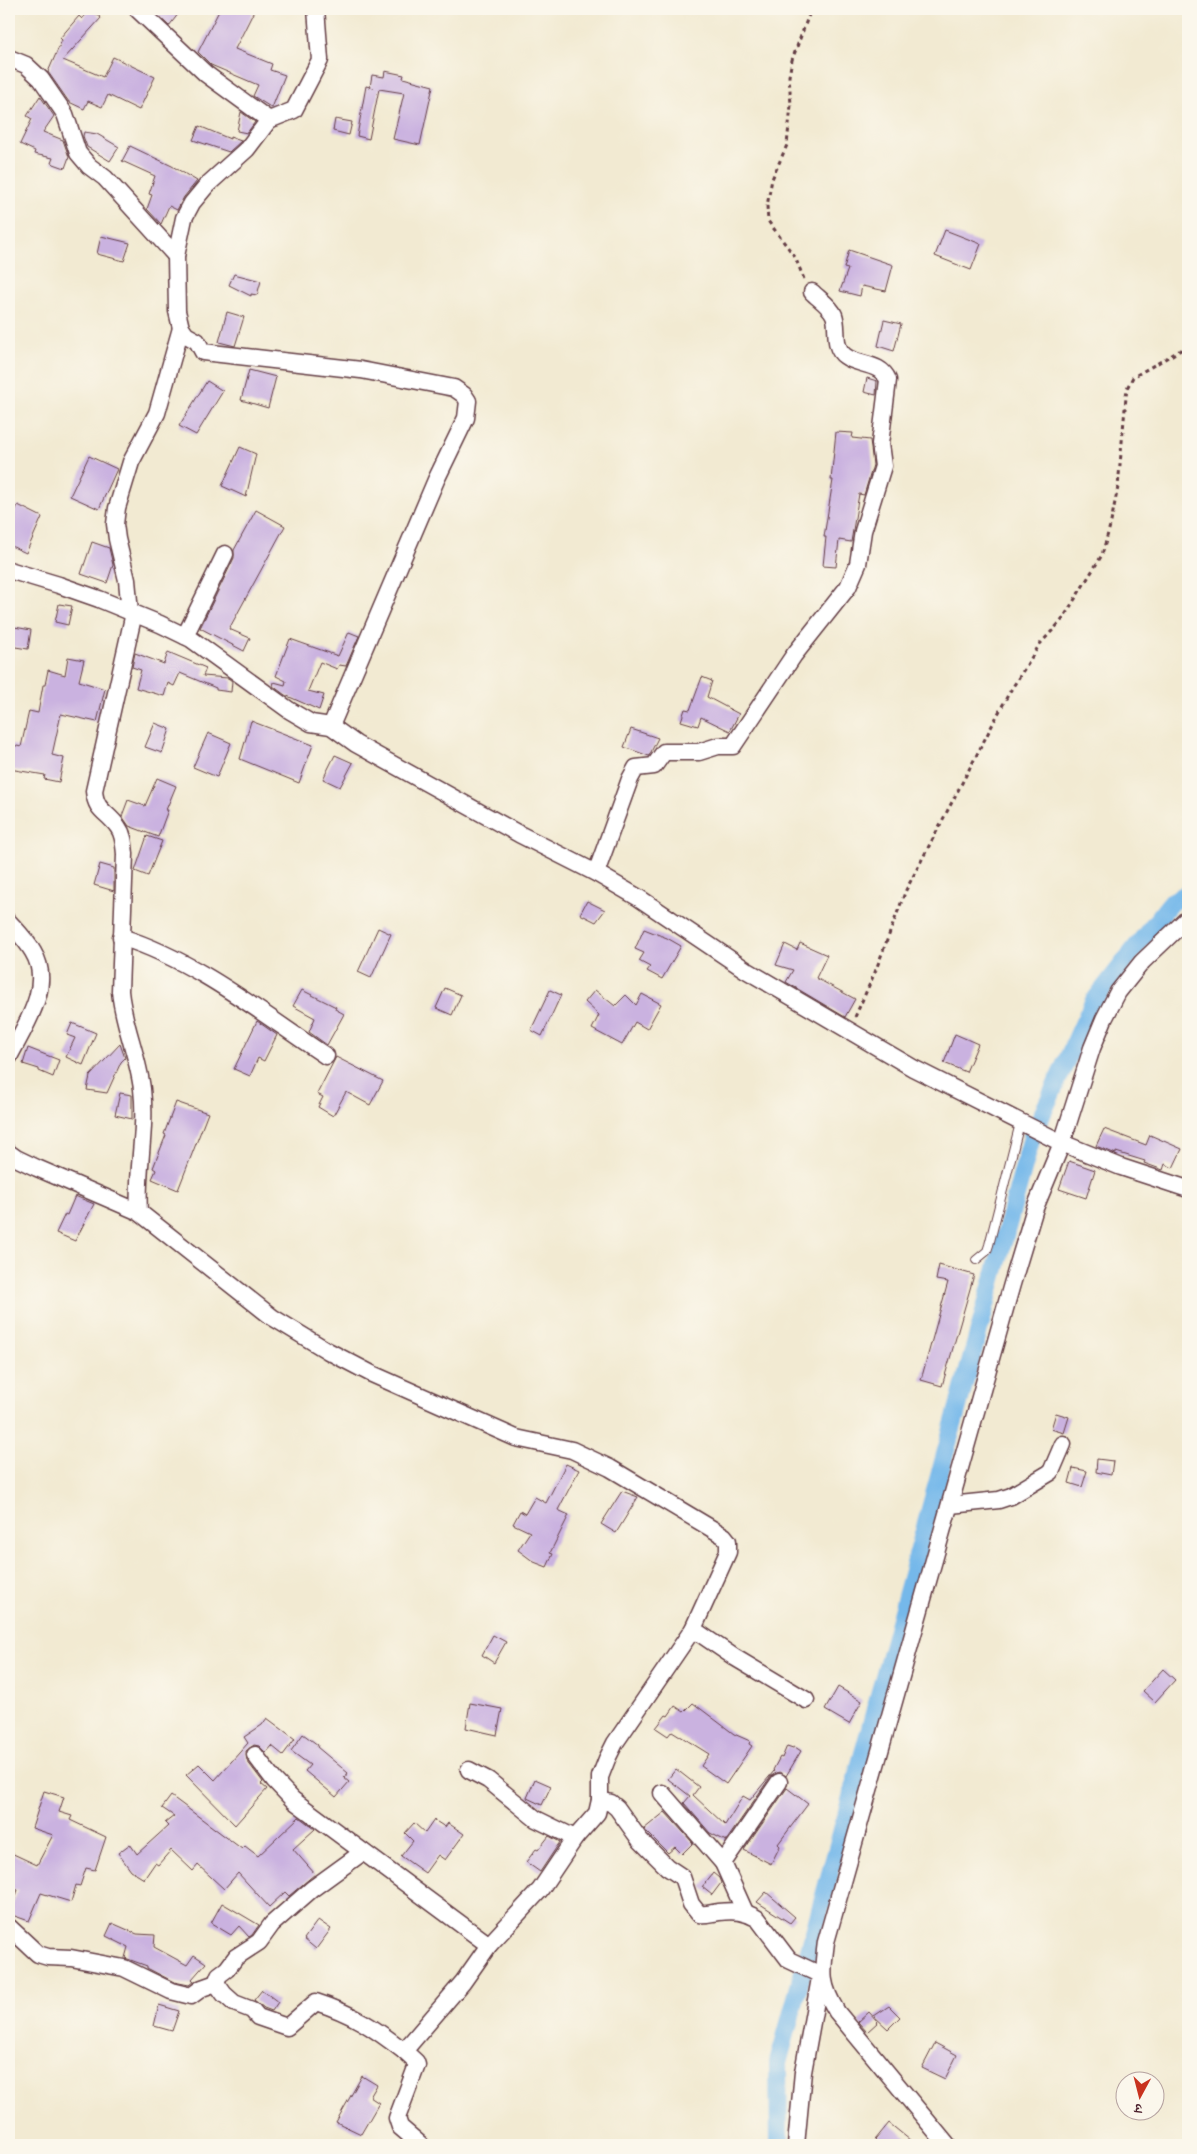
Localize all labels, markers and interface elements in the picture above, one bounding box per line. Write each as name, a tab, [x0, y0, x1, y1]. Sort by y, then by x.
north arrow	[1114, 2072, 1164, 2122]
text: उ	[1133, 2098, 1144, 2118]

